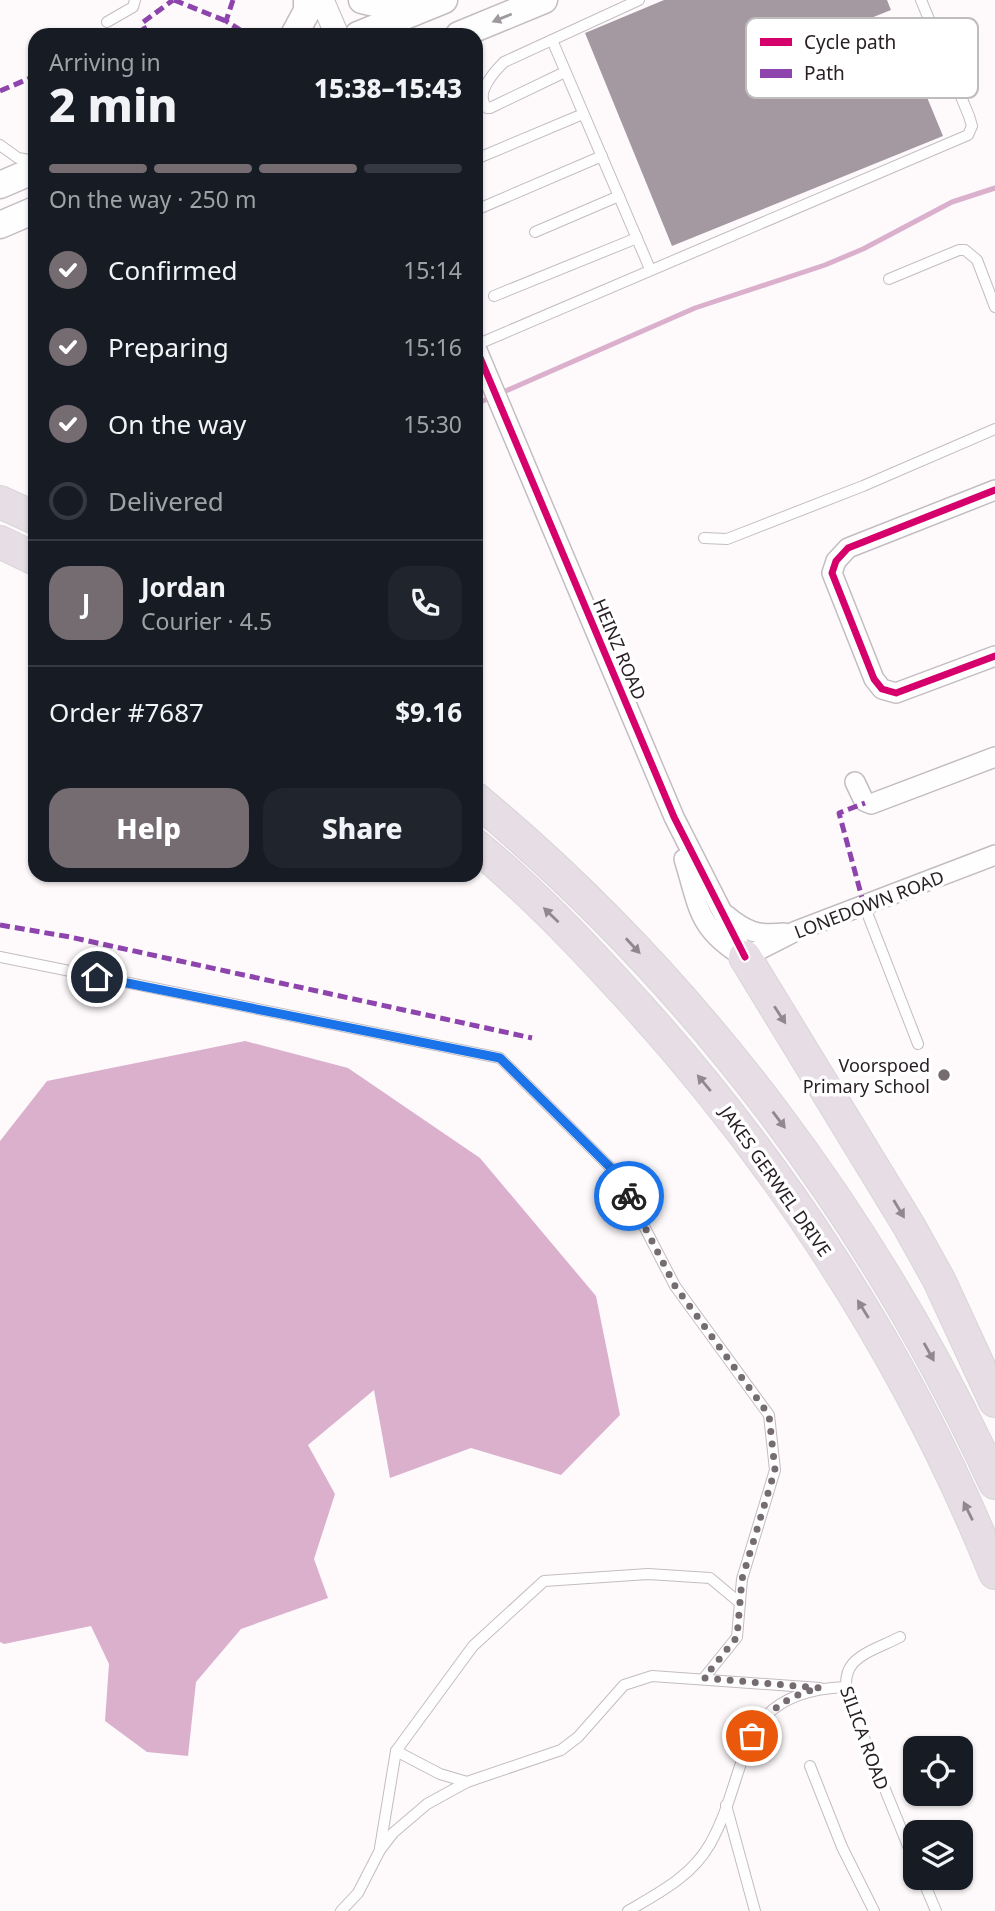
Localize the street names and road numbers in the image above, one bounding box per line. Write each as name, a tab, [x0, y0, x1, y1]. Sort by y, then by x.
street label: HEINZ ROAD	[588, 595, 652, 703]
street label: LONEDOWN ROAD	[791, 864, 947, 944]
street label: JAKES GERWEL DRIVE	[714, 1099, 837, 1261]
street label: SILICA ROAD	[835, 1683, 895, 1793]

